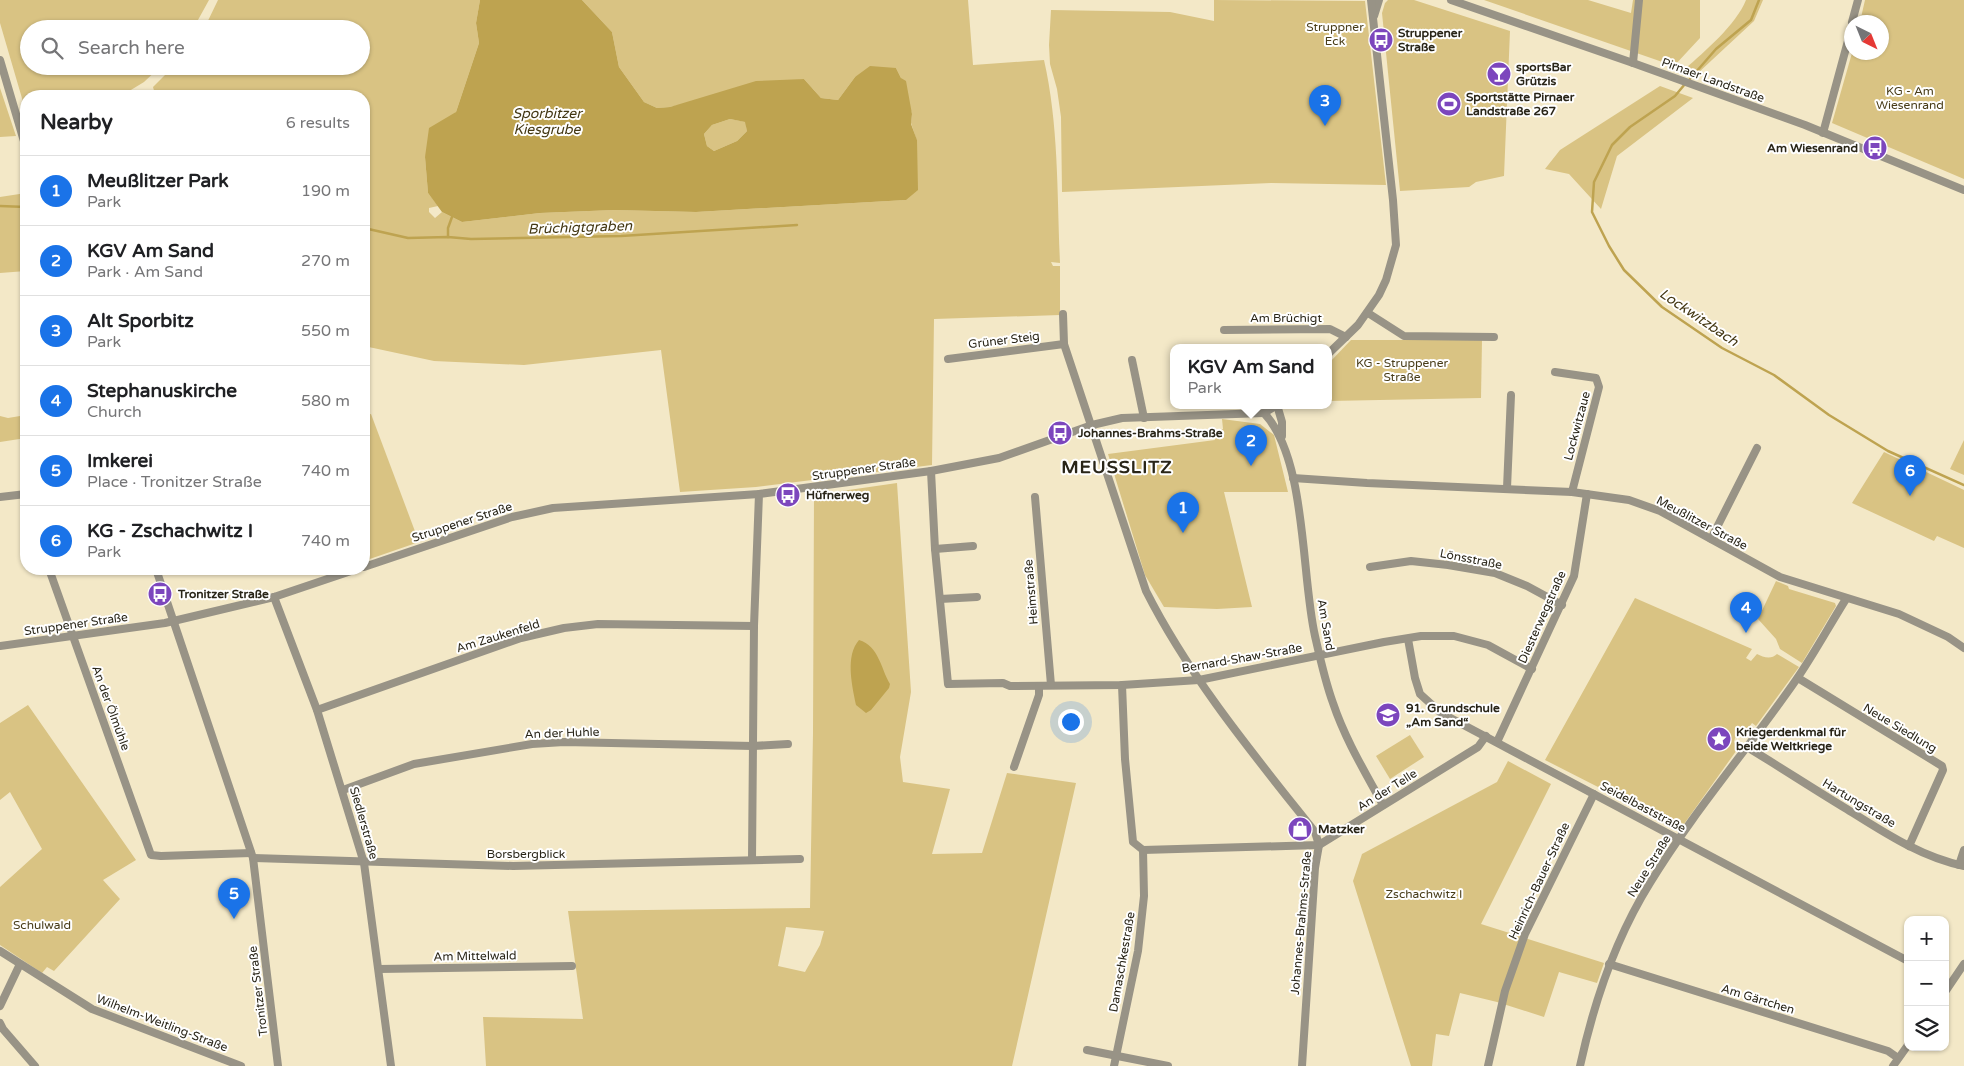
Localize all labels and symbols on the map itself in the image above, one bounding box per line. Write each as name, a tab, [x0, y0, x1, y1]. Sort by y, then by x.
north arrow	[1844, 15, 1889, 60]
park label: Struppner Eck	[1306, 20, 1364, 48]
place label: Struppener Straße	[1398, 26, 1463, 54]
bus stop icon: Struppener Straße	[1368, 27, 1394, 53]
street label: Pirnaer Landstraße	[1660, 55, 1767, 105]
place label: sportsBar Grützis	[1516, 60, 1571, 88]
bar icon: sportsBar Grützis	[1486, 61, 1512, 87]
park label: KG - Am Wiesenrand	[1876, 84, 1944, 112]
pin: 3	[1309, 85, 1341, 126]
place label: Sportstätte Pirnaer Landstraße 267	[1466, 90, 1575, 118]
sports icon: Sportstätte Pirnaer Landstraße 267	[1436, 91, 1462, 117]
water label: Sporbitzer Kiesgrube	[512, 105, 583, 138]
bus stop icon: Am Wiesenrand	[1862, 135, 1888, 161]
place label: Am Wiesenrand	[1767, 141, 1858, 155]
water label: Brüchigtgraben	[528, 217, 633, 238]
water label: Lockwitzbach	[1656, 285, 1742, 350]
street label: Am Brüchigt	[1250, 311, 1322, 325]
street label: Grüner Steig	[968, 329, 1040, 351]
park label: KG - Struppener Straße	[1356, 356, 1448, 384]
street label: Lockwitzaue	[1561, 390, 1593, 462]
bus stop icon: Johannes-Brahms-Straße	[1047, 420, 1073, 446]
pin: 2	[1235, 425, 1267, 466]
place label: Johannes-Brahms-Straße	[1077, 426, 1223, 440]
street label: Struppener Straße	[811, 455, 917, 483]
pin: 6	[1894, 455, 1926, 496]
district label: MEUSSLITZ	[1061, 456, 1173, 478]
bus stop icon: Hüfnerweg	[775, 482, 801, 508]
place label: Hüfnerweg	[806, 488, 869, 503]
pin: 1	[1167, 492, 1199, 533]
street label: Meußlitzer Straße	[1654, 493, 1750, 553]
street label: Struppener Straße	[410, 499, 514, 545]
street label: Lönsstraße	[1439, 546, 1503, 572]
street label: Heimstraße	[1021, 559, 1041, 625]
street label: Diesterwegstraße	[1515, 568, 1569, 665]
bus stop icon: Tronitzer Straße	[147, 581, 173, 607]
place label: Tronitzer Straße	[177, 587, 269, 601]
pin: 4	[1730, 592, 1762, 633]
street label: Am Sand	[1315, 598, 1337, 652]
street label: Struppener Straße	[23, 610, 129, 638]
street label: Am Zaukenfeld	[455, 617, 541, 655]
street label: Bernard-Shaw-Straße	[1181, 640, 1304, 675]
street label: An der Ölmühle	[89, 664, 133, 753]
place label: 91. Grundschule „Am Sand“	[1406, 701, 1500, 729]
street label: Neue Siedlung	[1861, 701, 1939, 755]
school or university icon: 91. Grundschule „Am Sand“	[1375, 702, 1401, 728]
your location	[1058, 709, 1084, 735]
street label: An der Huhle	[524, 725, 600, 741]
place label: Kriegerdenkmal für beide Weltkriege	[1736, 725, 1846, 754]
place icon: Kriegerdenkmal für beide Weltkriege	[1706, 726, 1732, 752]
street label: An der Telle	[1355, 766, 1419, 814]
street label: Hartungstraße	[1820, 776, 1898, 830]
street label: Seidelbaststraße	[1598, 779, 1688, 836]
street label: Siedlerstraße	[347, 785, 381, 861]
shop icon: Matzker	[1287, 816, 1313, 842]
street label: Heinrich-Bauer-Straße	[1506, 820, 1572, 942]
place label: Matzker	[1318, 822, 1365, 836]
street label: Neue Straße	[1624, 832, 1674, 900]
street label: Borsbergblick	[487, 847, 566, 861]
street label: Johannes-Brahms-Straße	[1288, 850, 1314, 996]
pin: 5	[218, 878, 250, 919]
park label: Zschachwitz I	[1385, 887, 1463, 901]
street label: Damaschkestraße	[1106, 910, 1138, 1013]
park label: Schulwald	[13, 918, 71, 932]
street label: Tronitzer Straße	[245, 945, 270, 1037]
street label: Am Mittelwald	[433, 948, 517, 964]
street label: Am Gärtchen	[1720, 981, 1796, 1017]
street label: Wilhelm-Weitling-Straße	[94, 991, 230, 1055]

